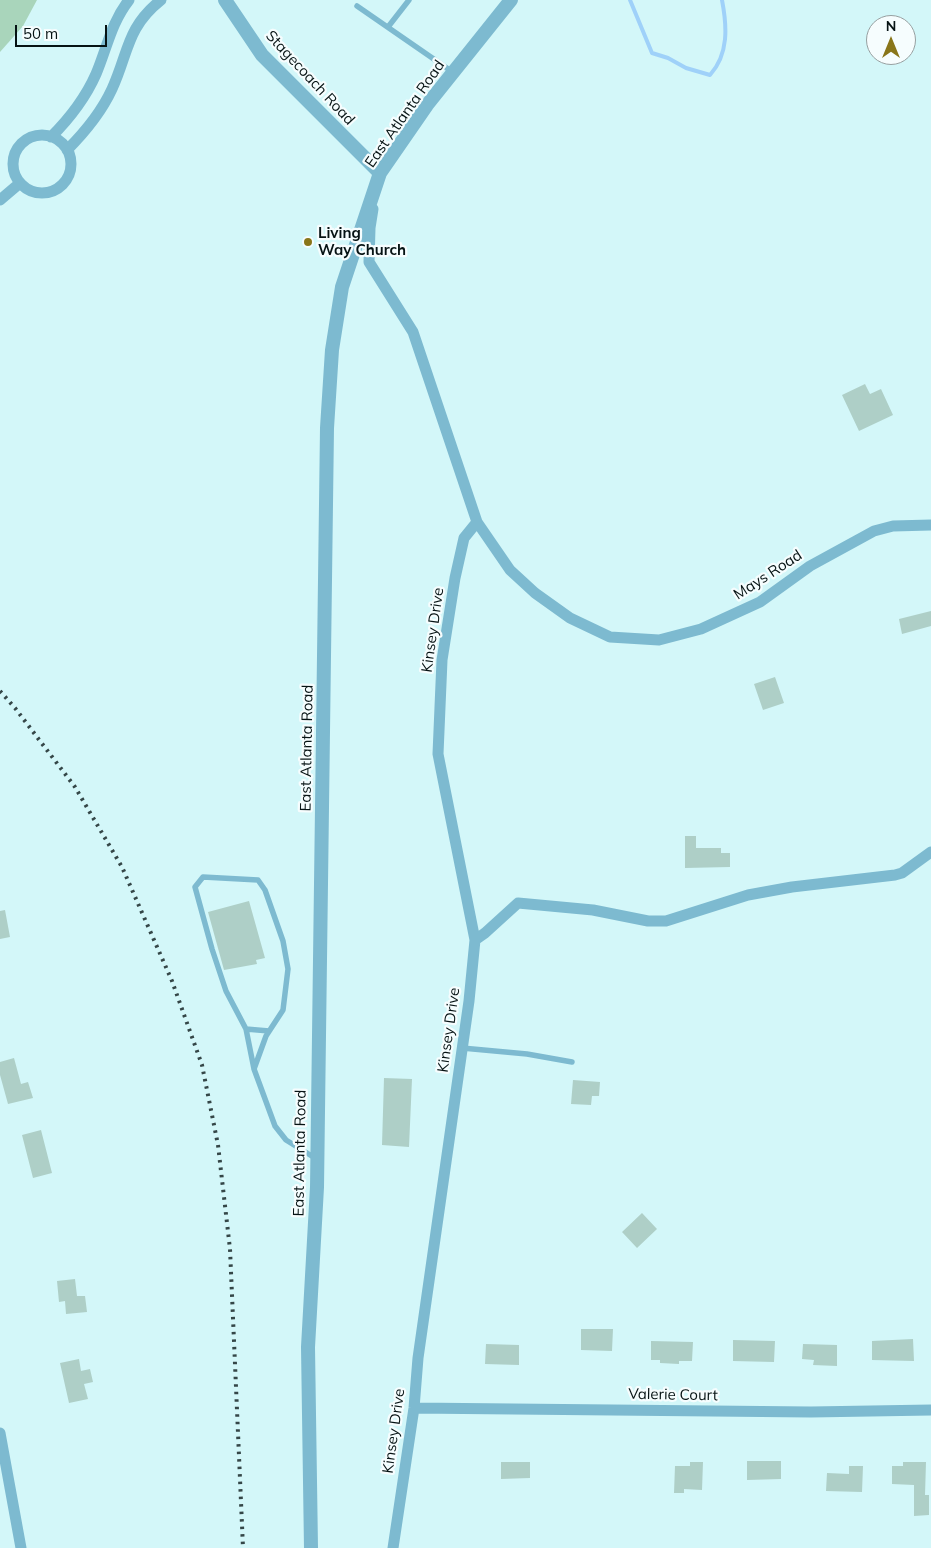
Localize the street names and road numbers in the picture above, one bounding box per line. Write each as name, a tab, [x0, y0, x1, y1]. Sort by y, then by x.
street label: Stagecoach Road	[262, 27, 358, 129]
street label: East Atlanta Road	[361, 57, 449, 171]
street label: Mays Road	[730, 546, 806, 604]
street label: Kinsey Drive	[418, 586, 448, 674]
street label: East Atlanta Road	[297, 685, 317, 811]
street label: Kinsey Drive	[434, 986, 464, 1074]
street label: East Atlanta Road	[290, 1090, 310, 1216]
street label: Valerie Court	[628, 1385, 718, 1405]
street label: Kinsey Drive	[379, 1387, 409, 1475]

